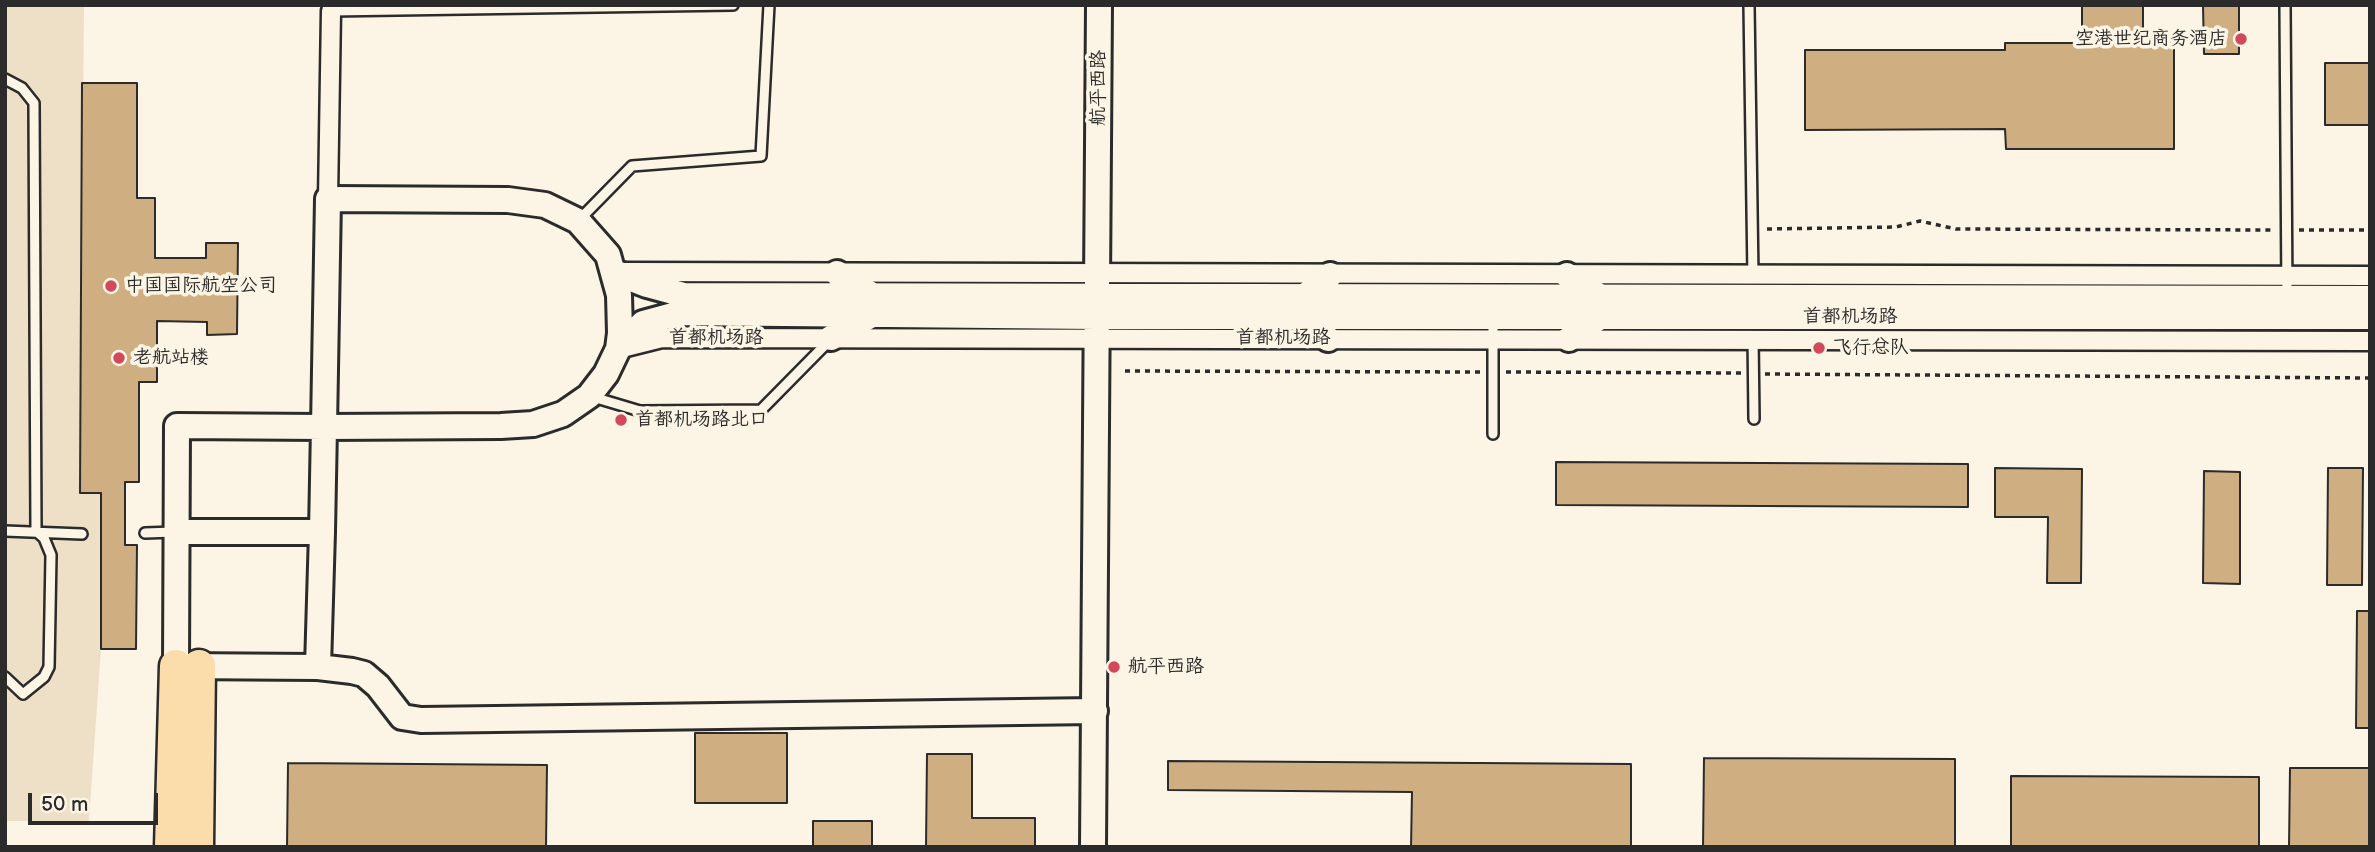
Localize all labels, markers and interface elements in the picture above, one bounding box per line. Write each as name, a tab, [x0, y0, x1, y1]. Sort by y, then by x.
place label: 空港世纪商务酒店	[2075, 28, 2227, 50]
marker: 空港世纪商务酒店	[2233, 31, 2249, 47]
street label: 航平西路	[1088, 50, 1110, 126]
place label: 中国国际航空公司	[125, 275, 277, 297]
marker: 中国国际航空公司	[103, 278, 119, 294]
street label: 首都机场路	[1803, 306, 1897, 328]
street label: 首都机场路	[669, 327, 763, 349]
street label: 首都机场路	[1236, 327, 1330, 349]
place label: 飞行总队	[1833, 337, 1909, 359]
marker: 飞行总队	[1811, 340, 1827, 356]
place label: 老航站楼	[133, 347, 209, 369]
marker: 老航站楼	[111, 350, 127, 366]
place label: 首都机场路北口	[635, 409, 768, 431]
marker: 首都机场路北口	[613, 412, 629, 428]
place label: 航平西路	[1128, 656, 1204, 678]
marker: 航平西路	[1106, 659, 1122, 675]
scale bar	[32, 778, 161, 822]
text: 50 m	[41, 792, 88, 817]

